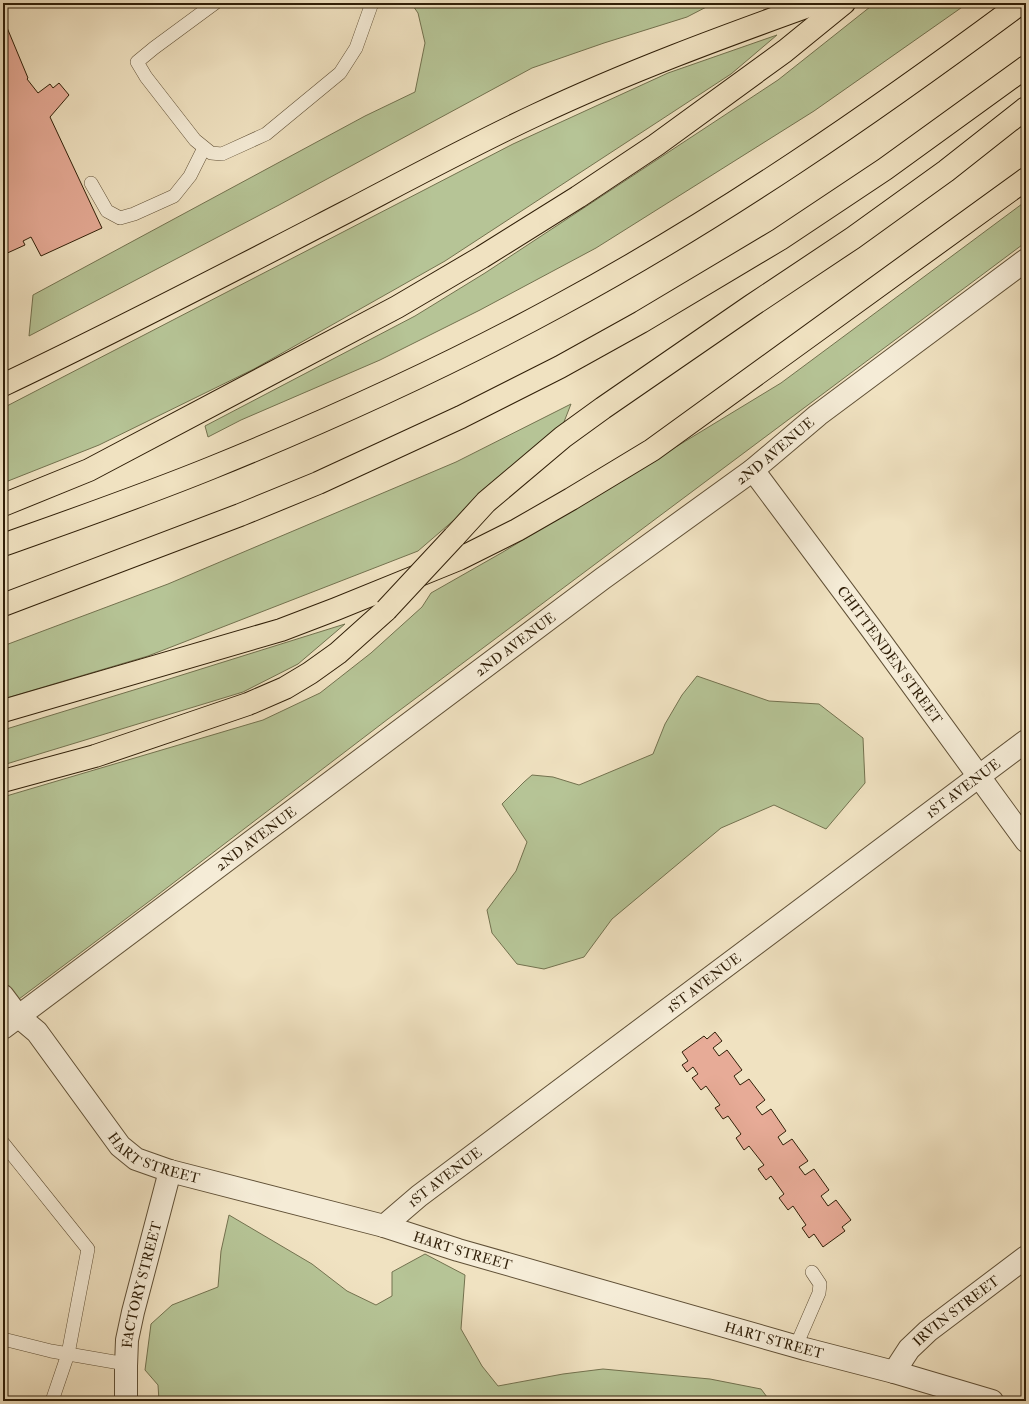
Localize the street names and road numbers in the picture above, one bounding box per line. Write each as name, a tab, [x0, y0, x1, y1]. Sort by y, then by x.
street label: 2ND AVENUE	[733, 414, 818, 488]
street label: CHITTENDEN STREET	[833, 583, 946, 728]
street label: 2ND AVENUE	[472, 609, 559, 680]
street label: 1ST AVENUE	[923, 755, 1004, 822]
street label: 2ND AVENUE	[212, 803, 300, 875]
street label: 1ST AVENUE	[664, 950, 745, 1016]
street label: HART STREET	[104, 1129, 202, 1187]
street label: 1ST AVENUE	[404, 1144, 485, 1211]
street label: FACTORY STREET	[119, 1219, 166, 1348]
street label: HART STREET	[411, 1228, 514, 1274]
street label: IRVIN STREET	[909, 1272, 1003, 1350]
street label: HART STREET	[722, 1318, 826, 1363]

